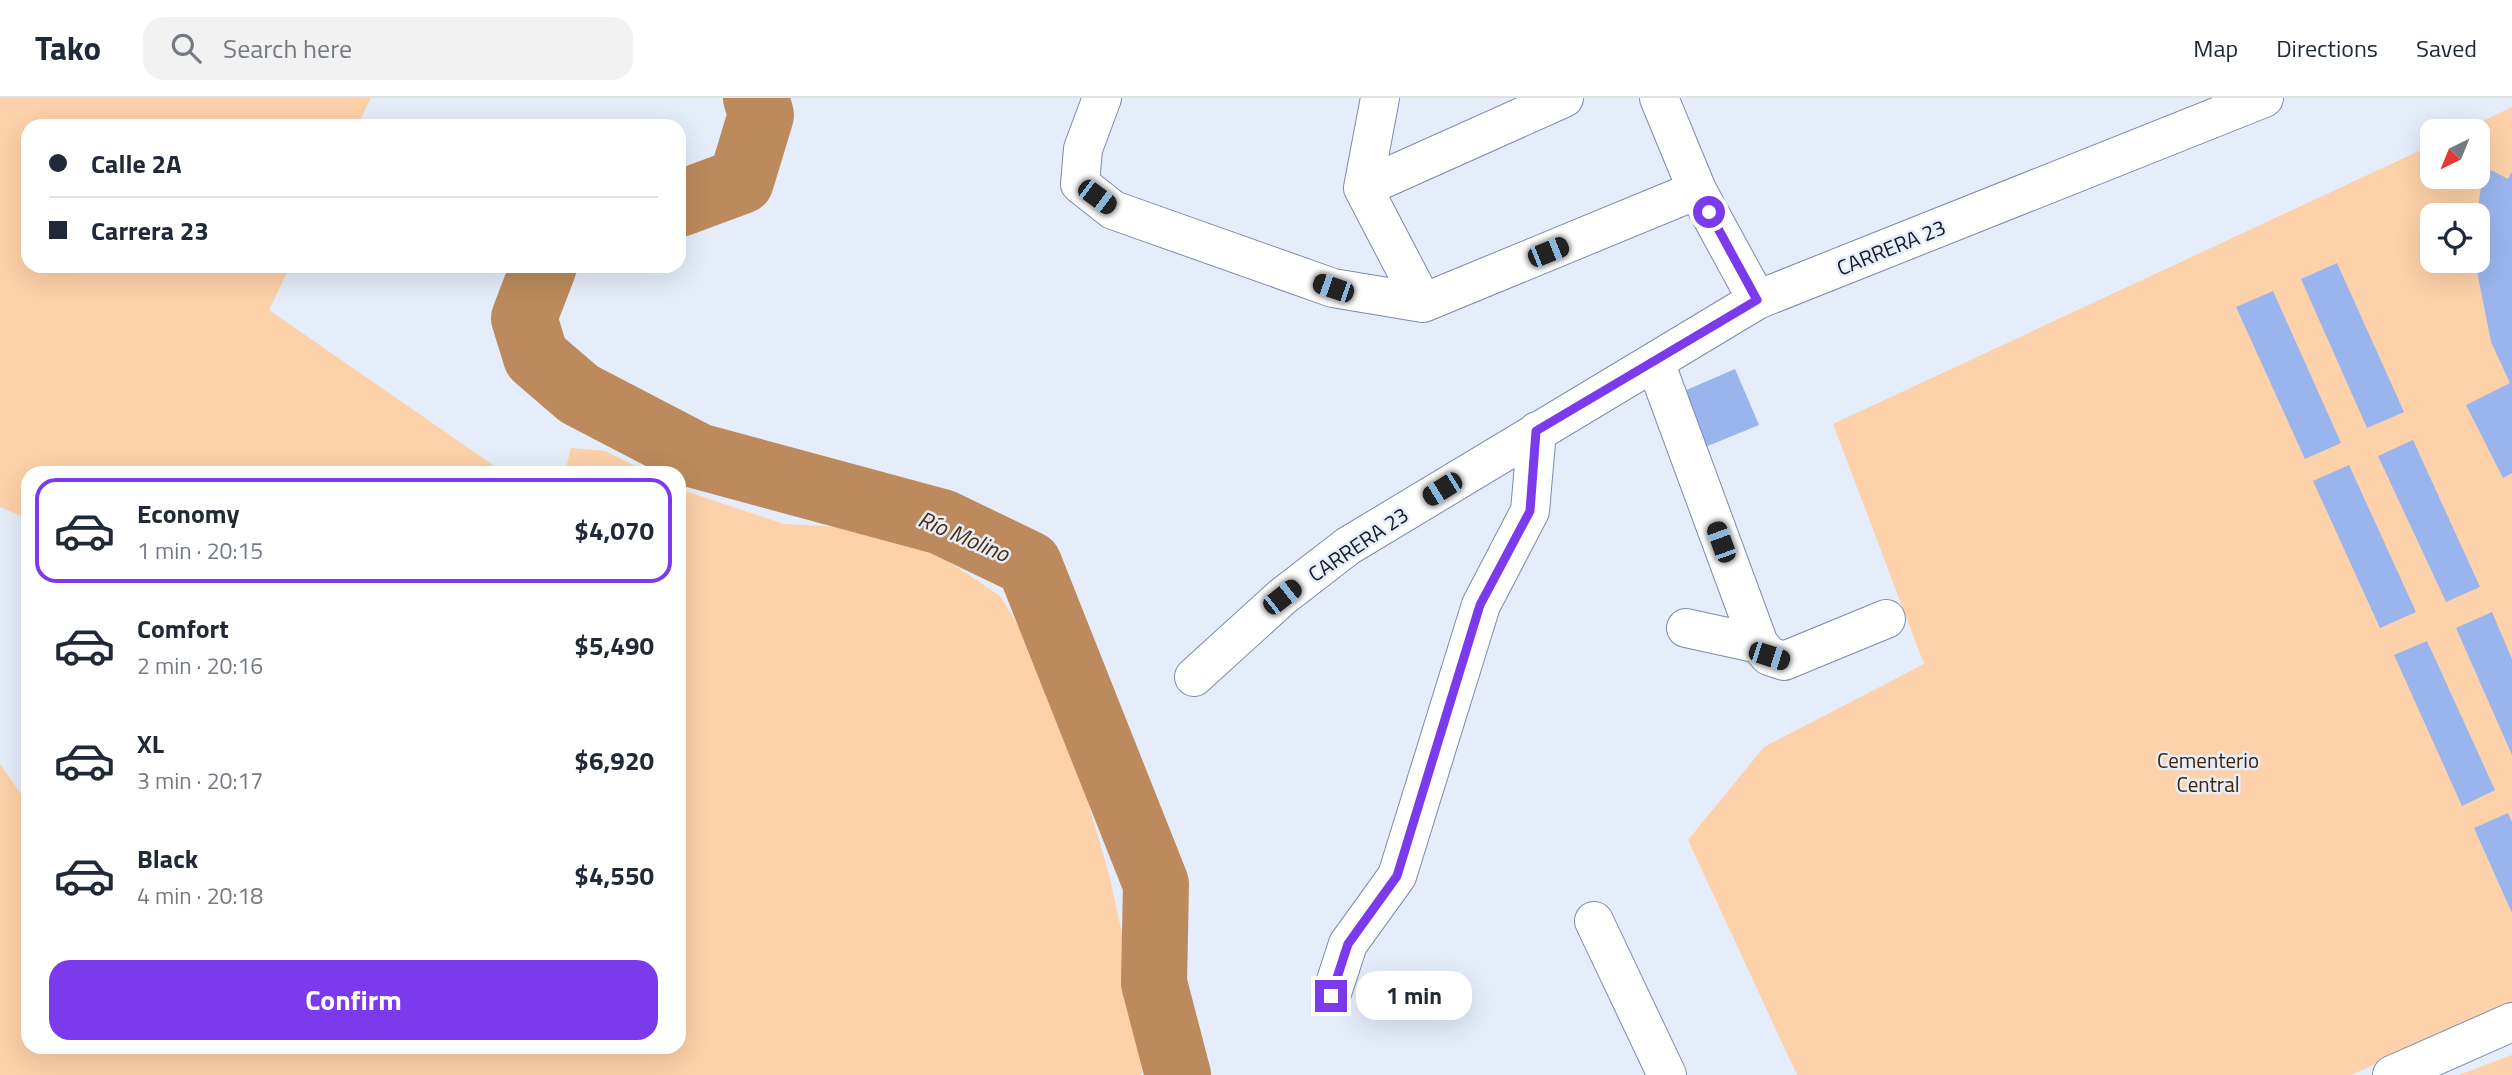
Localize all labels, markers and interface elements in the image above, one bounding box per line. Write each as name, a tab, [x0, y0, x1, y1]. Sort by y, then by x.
search box	[143, 17, 633, 80]
text: Tako	[35, 23, 101, 73]
icon: search	[167, 29, 205, 67]
text: Search here	[223, 29, 352, 68]
text: Map	[2193, 30, 2238, 66]
text: Directions	[2276, 30, 2378, 66]
text: Saved	[2416, 30, 2477, 66]
north arrow	[2420, 119, 2490, 189]
map controls	[2420, 119, 2490, 273]
text: Calle 2A	[91, 144, 182, 183]
car	[1074, 176, 1121, 218]
route start	[1693, 196, 1725, 228]
button: locate	[2420, 203, 2490, 273]
text: Carrera 23	[91, 211, 209, 250]
street label: CARRERA 23	[1832, 211, 1950, 283]
car	[1525, 234, 1572, 270]
car	[1310, 271, 1357, 305]
car	[1419, 469, 1466, 509]
text: Economy	[137, 494, 239, 533]
icon: car	[53, 499, 116, 562]
street label: CARRERA 23	[1301, 499, 1415, 589]
water label: Río Molino	[913, 501, 1016, 571]
text: $4,070	[574, 511, 654, 550]
car	[1704, 519, 1739, 565]
text: 1 min · 20:15	[137, 533, 263, 568]
car	[1259, 576, 1306, 618]
text: Comfort	[137, 609, 229, 648]
icon: car	[53, 614, 116, 677]
text: $5,490	[574, 626, 654, 665]
car	[1746, 640, 1793, 672]
text: 2 min · 20:16	[137, 648, 263, 683]
text: XL	[137, 724, 164, 763]
icon: car	[53, 729, 116, 792]
text: $6,920	[574, 741, 654, 780]
park label: Cementerio Central	[2157, 744, 2259, 800]
text: 3 min · 20:17	[137, 763, 263, 798]
text: Black	[137, 839, 198, 878]
icon: car	[53, 844, 116, 907]
text: $4,550	[574, 856, 654, 895]
text: 4 min · 20:18	[137, 878, 263, 913]
button: Confirm	[49, 960, 658, 1040]
callout: 1 min	[1356, 972, 1471, 1020]
text: 1 min	[1386, 978, 1442, 1013]
route end	[1315, 980, 1347, 1012]

